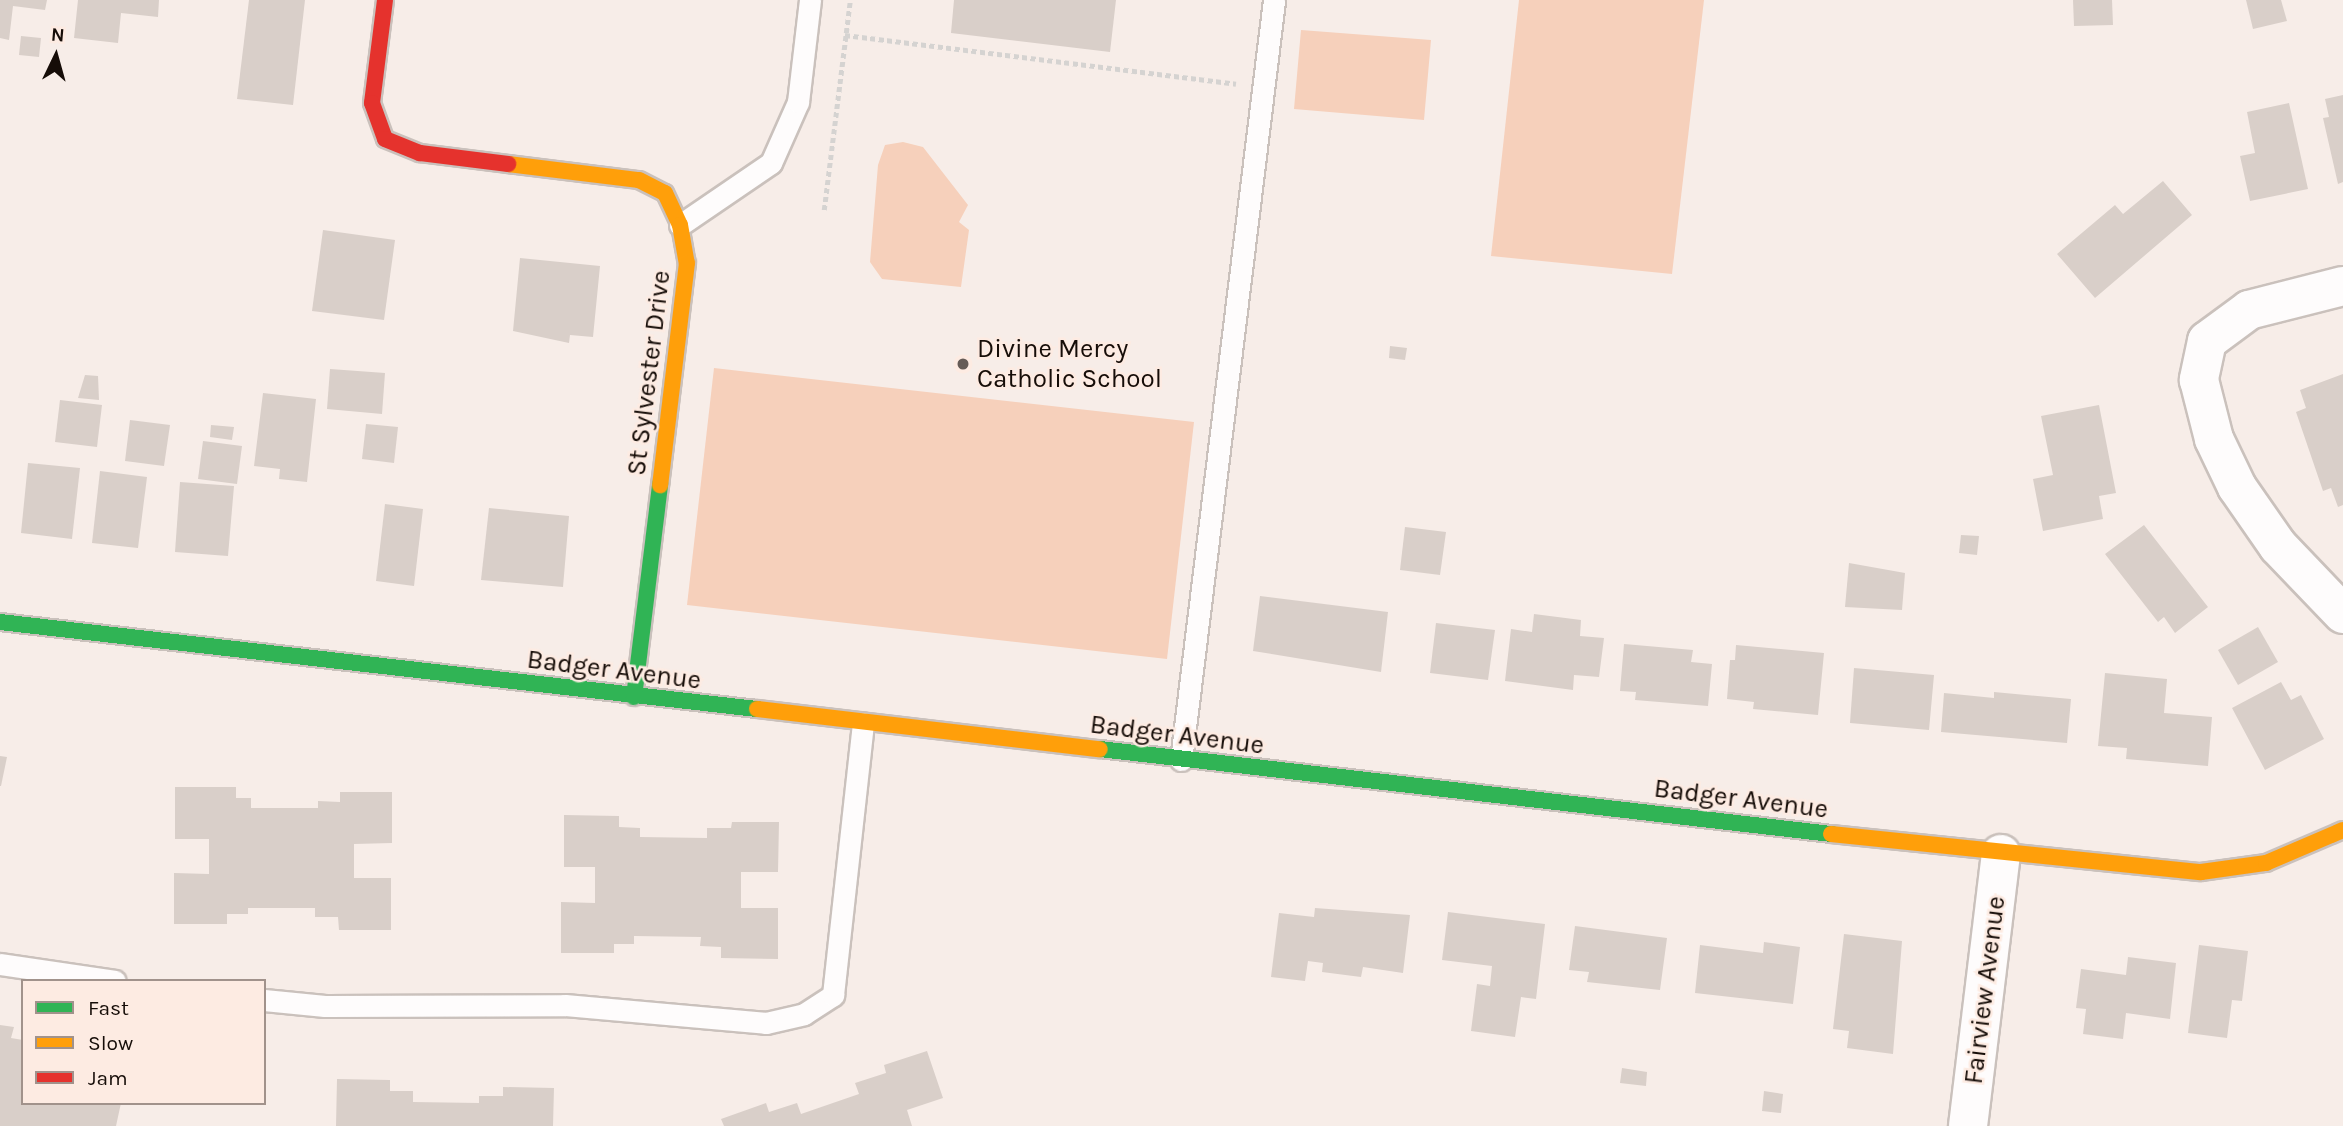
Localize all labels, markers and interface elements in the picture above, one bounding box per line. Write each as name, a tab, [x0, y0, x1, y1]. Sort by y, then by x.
north arrow	[21, 21, 91, 91]
text: N	[50, 24, 66, 47]
street label: St Sylvester Drive	[621, 269, 677, 477]
place label: Divine Mercy Catholic School	[977, 333, 1162, 394]
marker: Divine Mercy Catholic School	[955, 356, 971, 372]
street label: Badger Avenue	[525, 644, 703, 696]
street label: Badger Avenue	[1088, 709, 1266, 761]
street label: Badger Avenue	[1652, 773, 1830, 825]
street label: Fairview Avenue	[1958, 894, 2012, 1086]
legend	[21, 979, 266, 1105]
text: Fast	[88, 996, 129, 1020]
text: Slow	[88, 1031, 133, 1055]
text: Jam	[88, 1066, 128, 1090]

